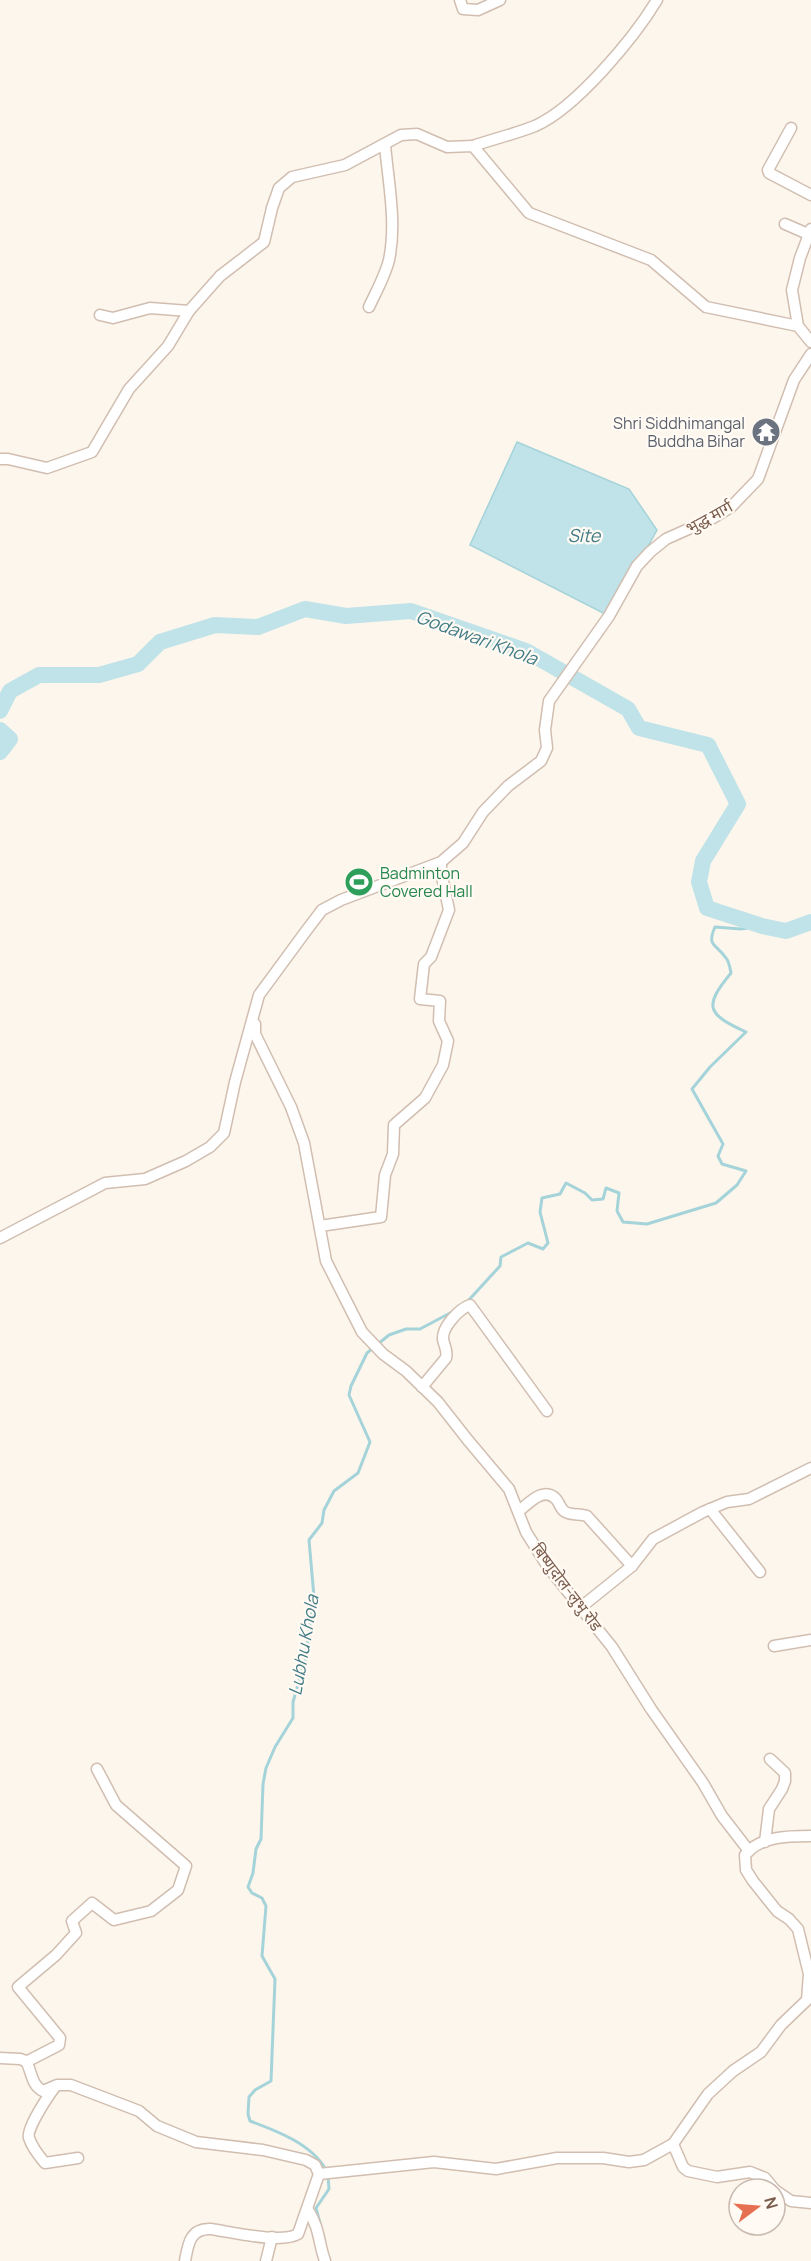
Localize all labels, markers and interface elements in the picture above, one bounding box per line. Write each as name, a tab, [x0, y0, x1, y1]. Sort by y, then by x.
place label: Shri Siddhimangal Buddha Bihar	[613, 412, 745, 452]
temple icon: Shri Siddhimangal Buddha Bihar	[750, 416, 782, 448]
street label: भुद्ध मार्ग	[682, 495, 737, 539]
water label: Site	[568, 523, 602, 547]
water label: Godawari Khola	[413, 604, 542, 670]
place label: Badminton Covered Hall	[380, 862, 473, 902]
sports icon: Badminton Covered Hall	[343, 866, 375, 898]
street label: बिष्णुदोल-लुभु रोड	[527, 1539, 608, 1636]
water label: Lubhu Khola	[282, 1592, 324, 1697]
north arrow	[727, 2177, 787, 2237]
text: N	[759, 2194, 784, 2211]

